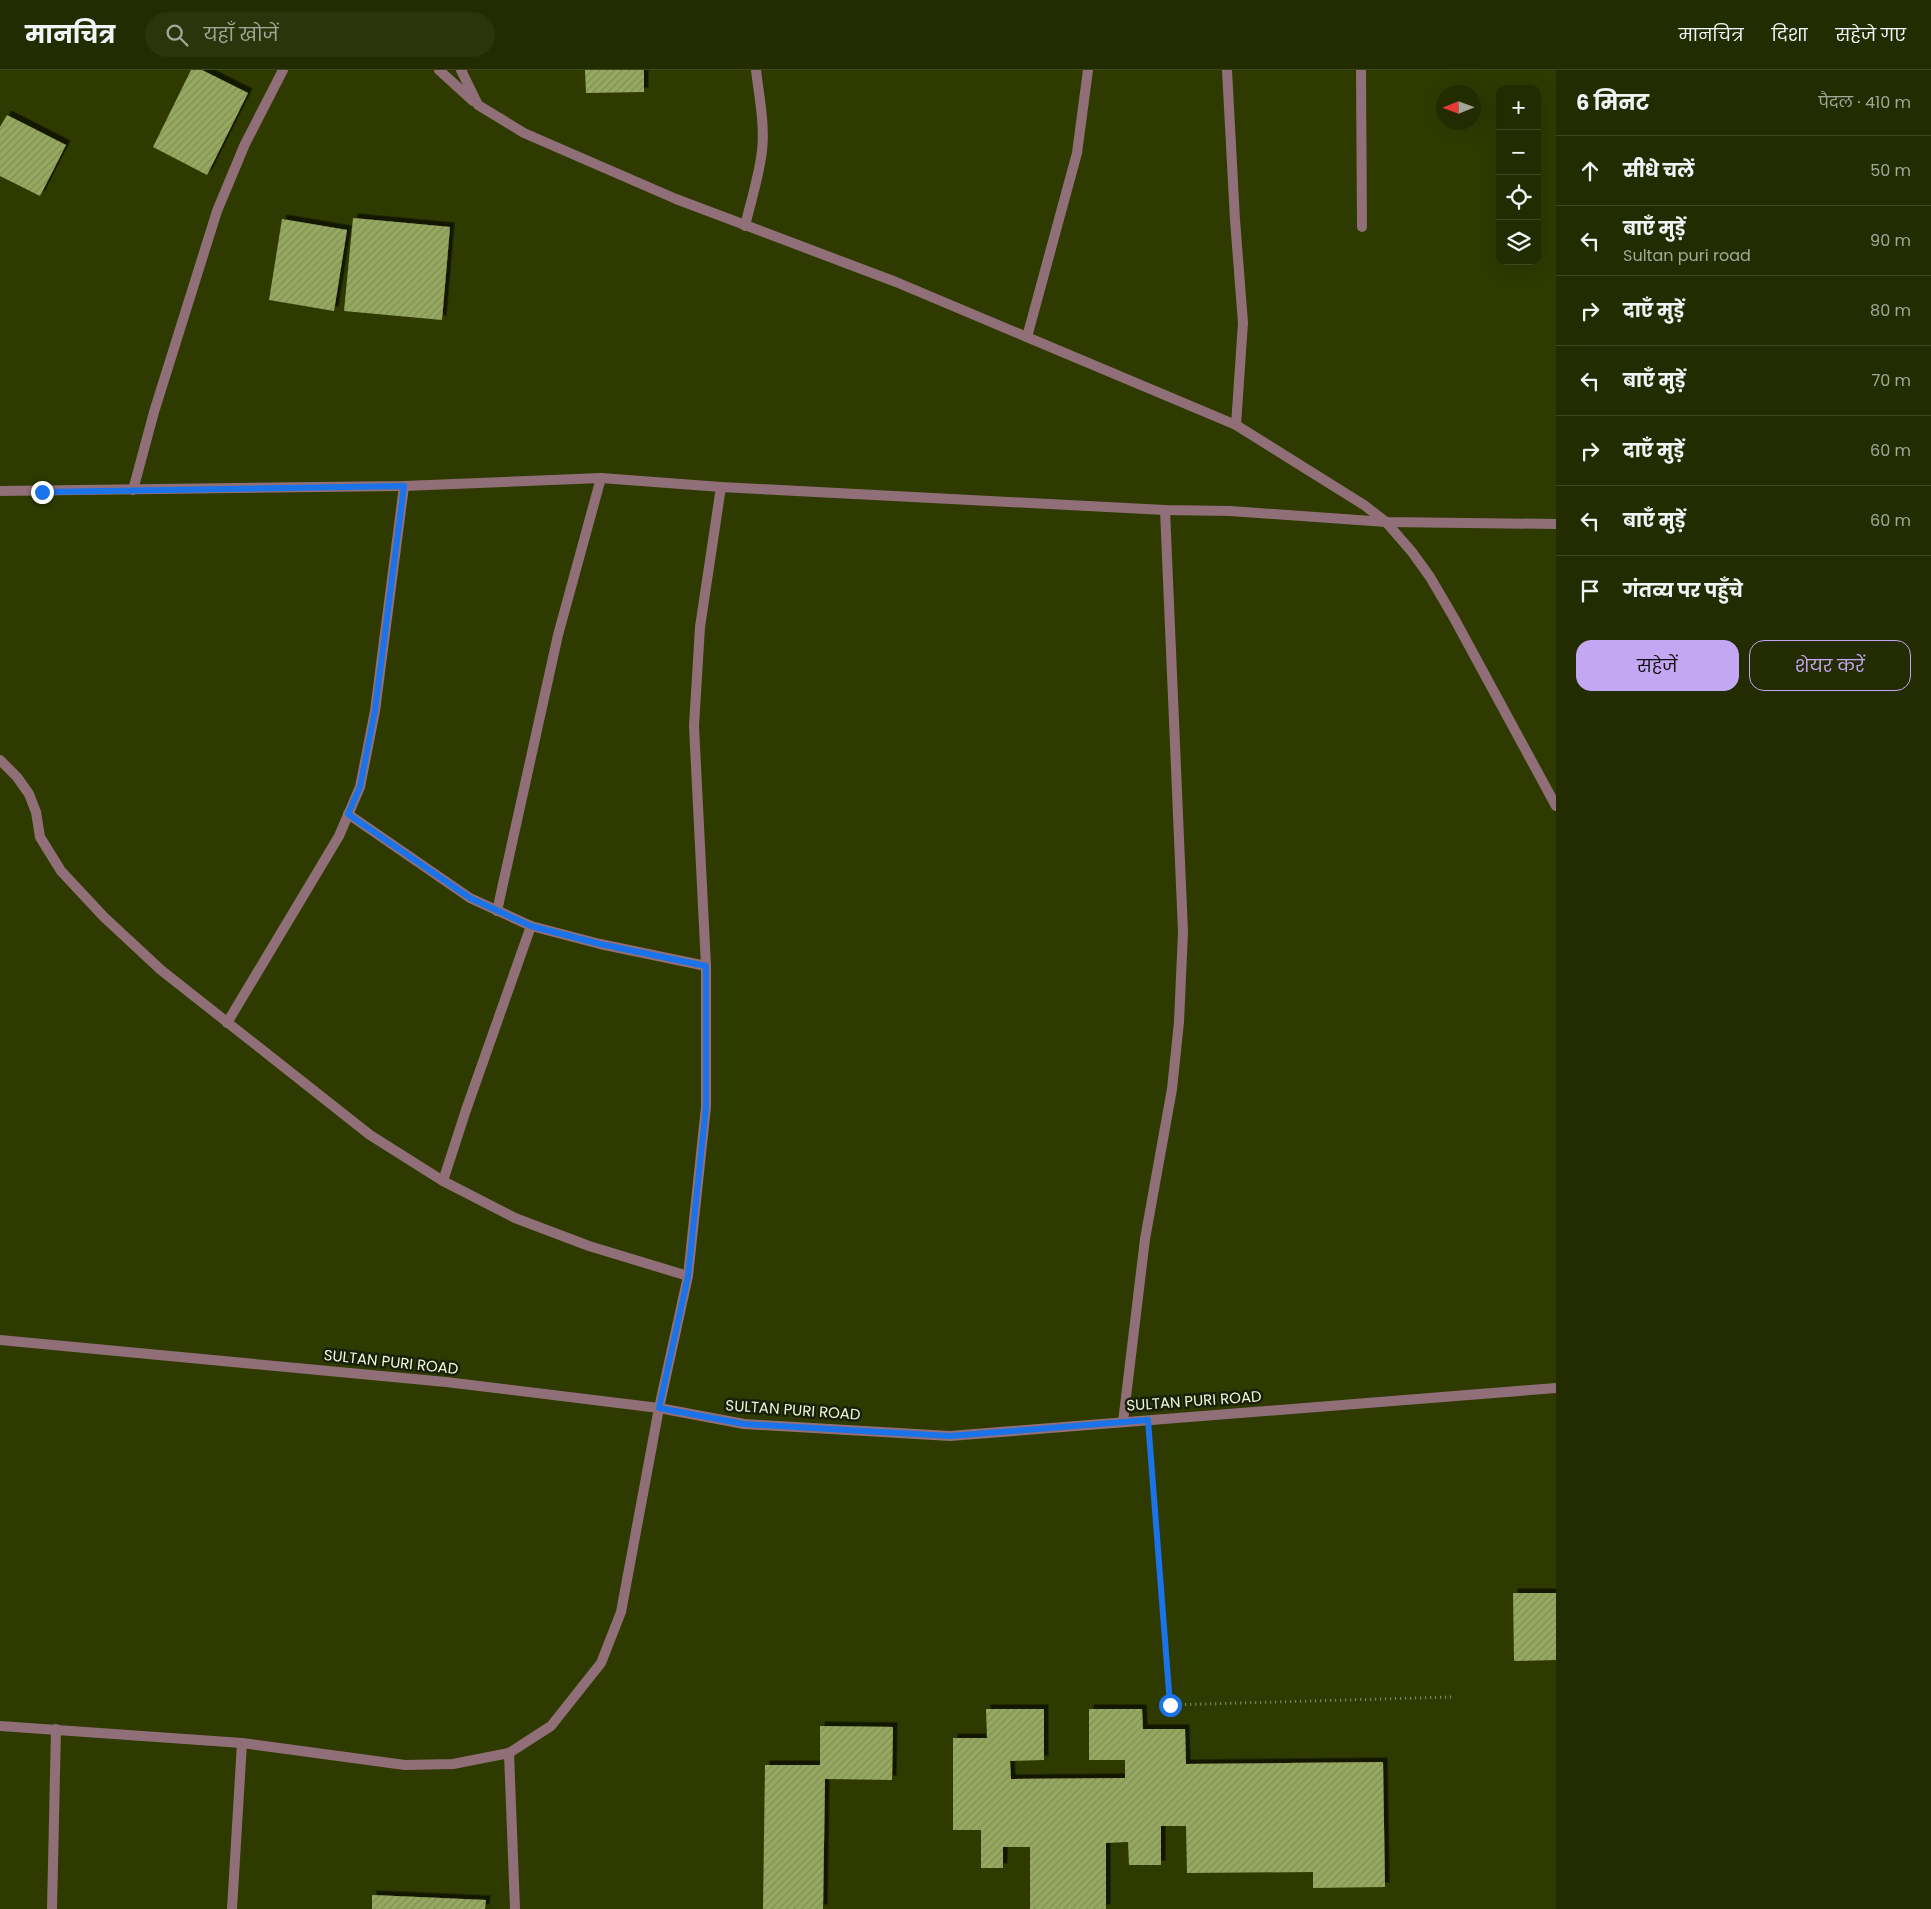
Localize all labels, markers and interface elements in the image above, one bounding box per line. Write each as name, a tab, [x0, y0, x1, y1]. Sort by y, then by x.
search box	[145, 12, 495, 57]
text: मानचित्र	[25, 18, 115, 51]
icon: search	[163, 21, 191, 49]
text: यहाँ खोजें	[203, 21, 279, 48]
text: मानचित्र	[1679, 22, 1743, 47]
text: दिशा	[1771, 22, 1808, 47]
text: सहेजे गए	[1836, 22, 1906, 47]
north arrow	[1436, 85, 1481, 130]
map controls	[1496, 85, 1541, 265]
button: +	[1496, 85, 1541, 130]
text: 6 मिनट	[1576, 88, 1649, 117]
text: पैदल · 410 m	[1818, 91, 1911, 114]
button: −	[1496, 130, 1541, 175]
icon: ahead	[1576, 157, 1604, 185]
text: सीधे चलें	[1623, 157, 1694, 184]
text: 50 m	[1870, 159, 1911, 182]
button: locate	[1496, 175, 1541, 220]
text: बाएँ मुड़ें	[1623, 215, 1685, 242]
button: layers	[1496, 220, 1541, 265]
icon: left	[1576, 227, 1604, 255]
text: 90 m	[1870, 229, 1911, 252]
text: Sultan puri road	[1623, 244, 1751, 267]
icon: right	[1576, 297, 1604, 325]
text: दाएँ मुड़ें	[1623, 297, 1684, 324]
text: 80 m	[1870, 299, 1911, 322]
icon: left	[1576, 367, 1604, 395]
text: बाएँ मुड़ें	[1623, 367, 1685, 394]
text: 70 m	[1871, 369, 1911, 392]
icon: right	[1576, 437, 1604, 465]
text: दाएँ मुड़ें	[1623, 437, 1684, 464]
text: 60 m	[1870, 439, 1911, 462]
route end	[31, 481, 54, 504]
icon: left	[1576, 507, 1604, 535]
text: बाएँ मुड़ें	[1623, 507, 1685, 534]
text: 60 m	[1870, 509, 1911, 532]
icon: arrive	[1576, 577, 1604, 605]
text: गंतव्य पर पहुँचे	[1623, 577, 1743, 604]
button: सहेजें	[1576, 640, 1739, 691]
button: शेयर करें	[1749, 640, 1911, 691]
street label: SULTAN PURI ROAD	[323, 1344, 459, 1379]
street label: SULTAN PURI ROAD	[1126, 1385, 1262, 1416]
street label: SULTAN PURI ROAD	[725, 1394, 861, 1425]
route start	[1159, 1694, 1182, 1717]

